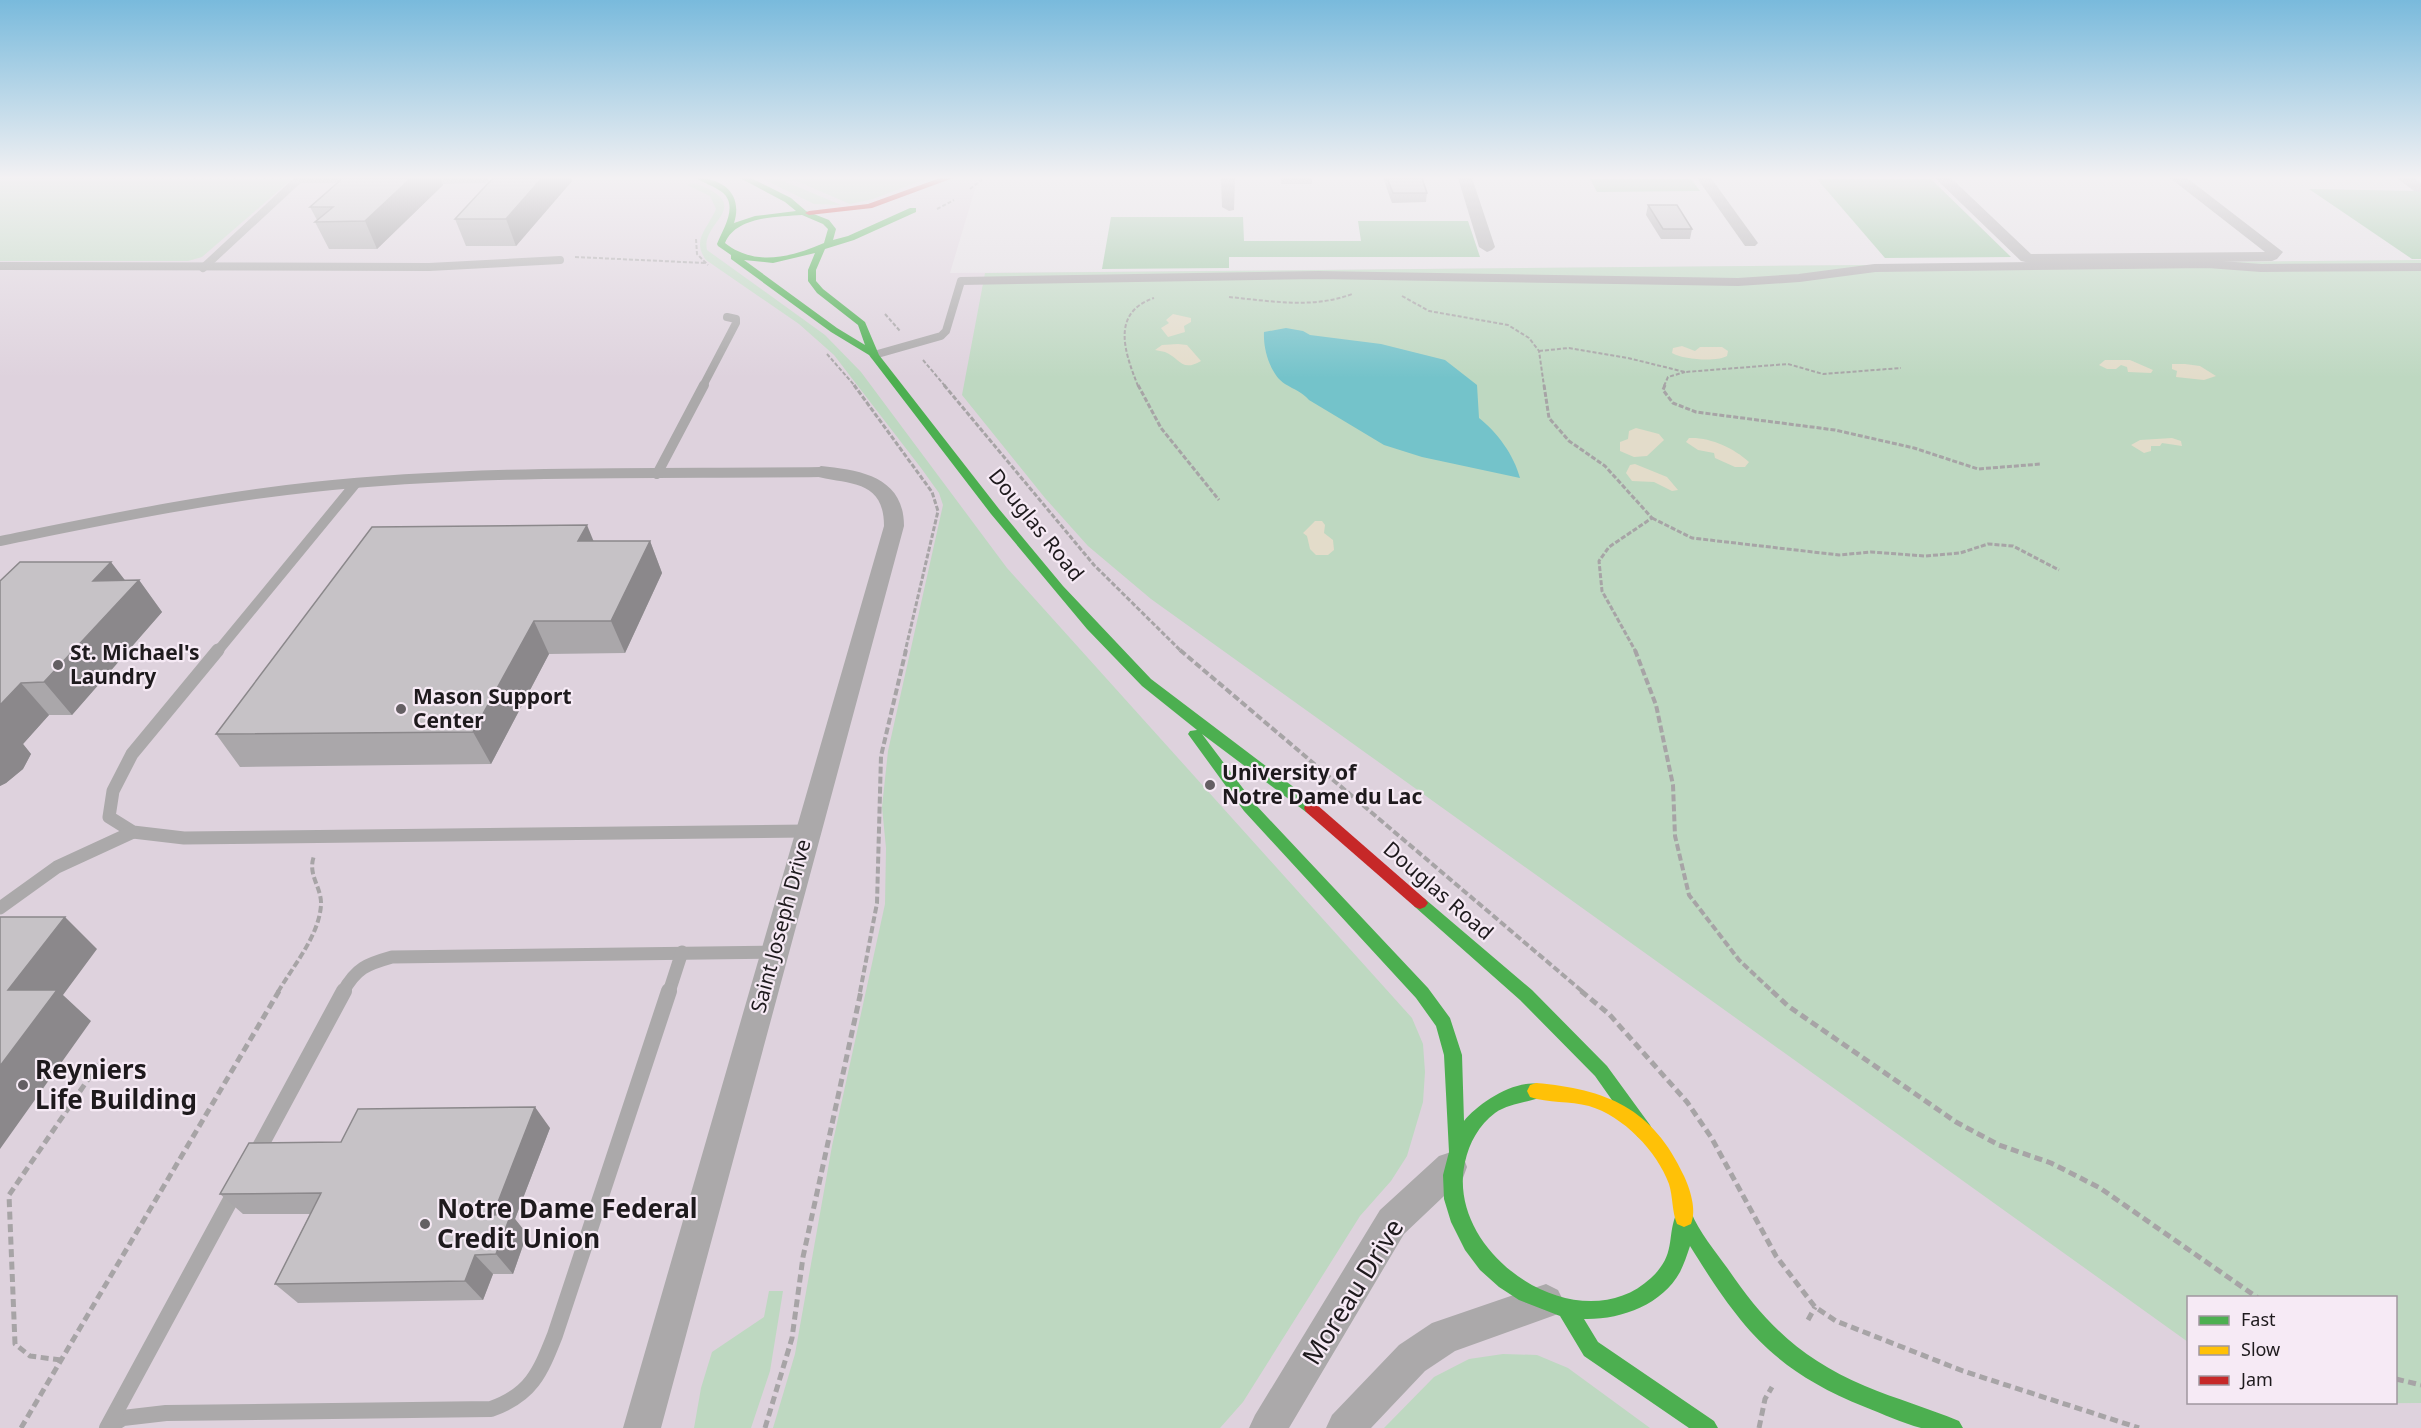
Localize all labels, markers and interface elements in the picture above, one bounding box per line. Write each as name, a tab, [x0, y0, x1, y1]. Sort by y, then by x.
street label: Douglas Road	[983, 462, 1091, 586]
place label: St. Michael's Laundry	[70, 638, 200, 690]
marker: St. Michael's Laundry	[51, 658, 65, 672]
place label: Mason Support Center	[413, 682, 572, 734]
marker: Mason Support Center	[394, 702, 408, 716]
place label: University of Notre Dame du Lac	[1222, 758, 1422, 810]
marker: University of Notre Dame du Lac	[1203, 778, 1217, 792]
street label: Douglas Road	[1378, 835, 1500, 946]
street label: Saint Joseph Drive	[743, 836, 817, 1016]
place label: Reyniers Life Building	[35, 1051, 197, 1117]
marker: Reyniers Life Building	[16, 1078, 30, 1092]
place label: Notre Dame Federal Credit Union	[437, 1190, 697, 1256]
street label: Moreau Drive	[1293, 1212, 1411, 1371]
marker: Notre Dame Federal Credit Union	[418, 1217, 432, 1231]
legend	[2187, 1296, 2397, 1404]
text: Fast	[2241, 1307, 2276, 1331]
text: Slow	[2241, 1337, 2280, 1361]
text: Jam	[2239, 1367, 2273, 1391]

